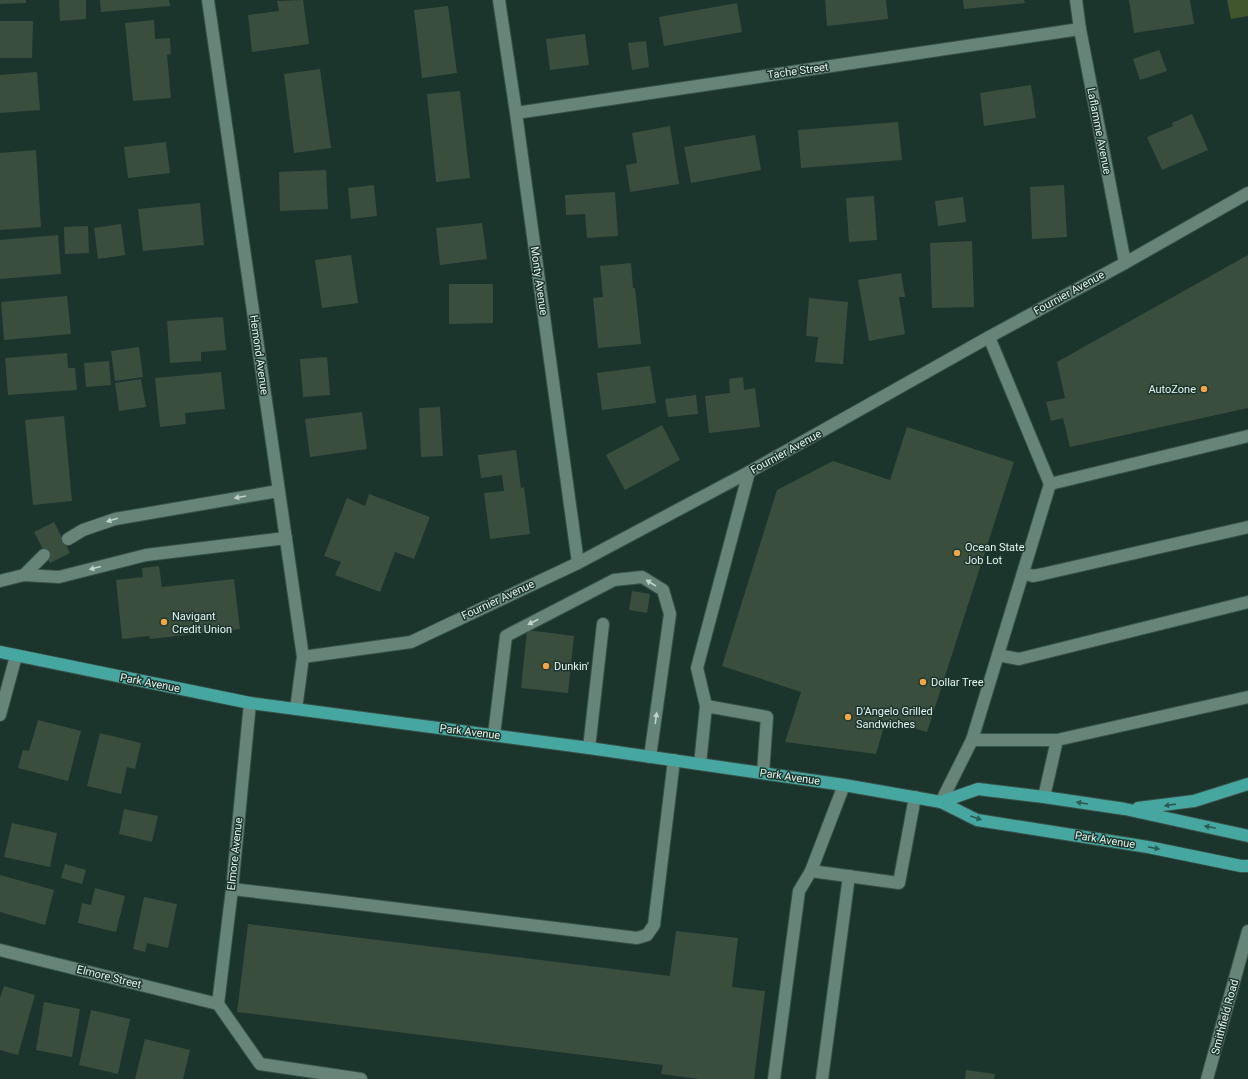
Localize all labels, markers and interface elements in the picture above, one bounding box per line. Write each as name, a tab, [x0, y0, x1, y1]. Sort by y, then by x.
street label: Tache Street	[767, 60, 830, 82]
street label: Laflamme Avenue	[1084, 87, 1114, 176]
street label: Monty Avenue	[528, 246, 550, 316]
street label: Fournier Avenue	[1031, 268, 1107, 318]
street label: Hemond Avenue	[247, 314, 271, 396]
place label: AutoZone	[1148, 383, 1196, 396]
marker: AutoZone	[1199, 384, 1209, 394]
street label: Fournier Avenue	[748, 427, 824, 477]
one-way arrow	[233, 494, 246, 500]
one-way arrow	[105, 517, 117, 523]
place label: Ocean State Job Lot	[965, 541, 1025, 567]
marker: Ocean State Job Lot	[952, 548, 962, 558]
one-way arrow	[89, 565, 101, 571]
street label: Fournier Avenue	[459, 577, 537, 623]
one-way arrow	[646, 579, 656, 587]
place label: Navigant Credit Union	[172, 610, 232, 636]
marker: Navigant Credit Union	[159, 617, 169, 627]
one-way arrow	[527, 619, 539, 625]
place label: Dunkin'	[554, 660, 589, 673]
marker: Dunkin'	[541, 661, 551, 671]
street label: Park Avenue	[119, 671, 181, 695]
place label: Dollar Tree	[931, 676, 984, 689]
marker: Dollar Tree	[918, 677, 928, 687]
place label: D'Angelo Grilled Sandwiches	[856, 705, 933, 731]
one-way arrow	[653, 712, 659, 724]
marker: D'Angelo Grilled Sandwiches	[843, 712, 853, 722]
street label: Park Avenue	[439, 722, 501, 742]
street label: Park Avenue	[759, 766, 821, 788]
one-way arrow	[1076, 800, 1089, 806]
one-way arrow	[1164, 802, 1176, 808]
one-way arrow	[971, 816, 983, 822]
street label: Elmore Avenue	[225, 817, 245, 891]
one-way arrow	[1204, 824, 1216, 830]
street label: Park Avenue	[1074, 829, 1136, 851]
one-way arrow	[1148, 846, 1160, 852]
street label: Elmore Street	[75, 963, 143, 991]
street label: Smithfield Road	[1209, 978, 1241, 1056]

